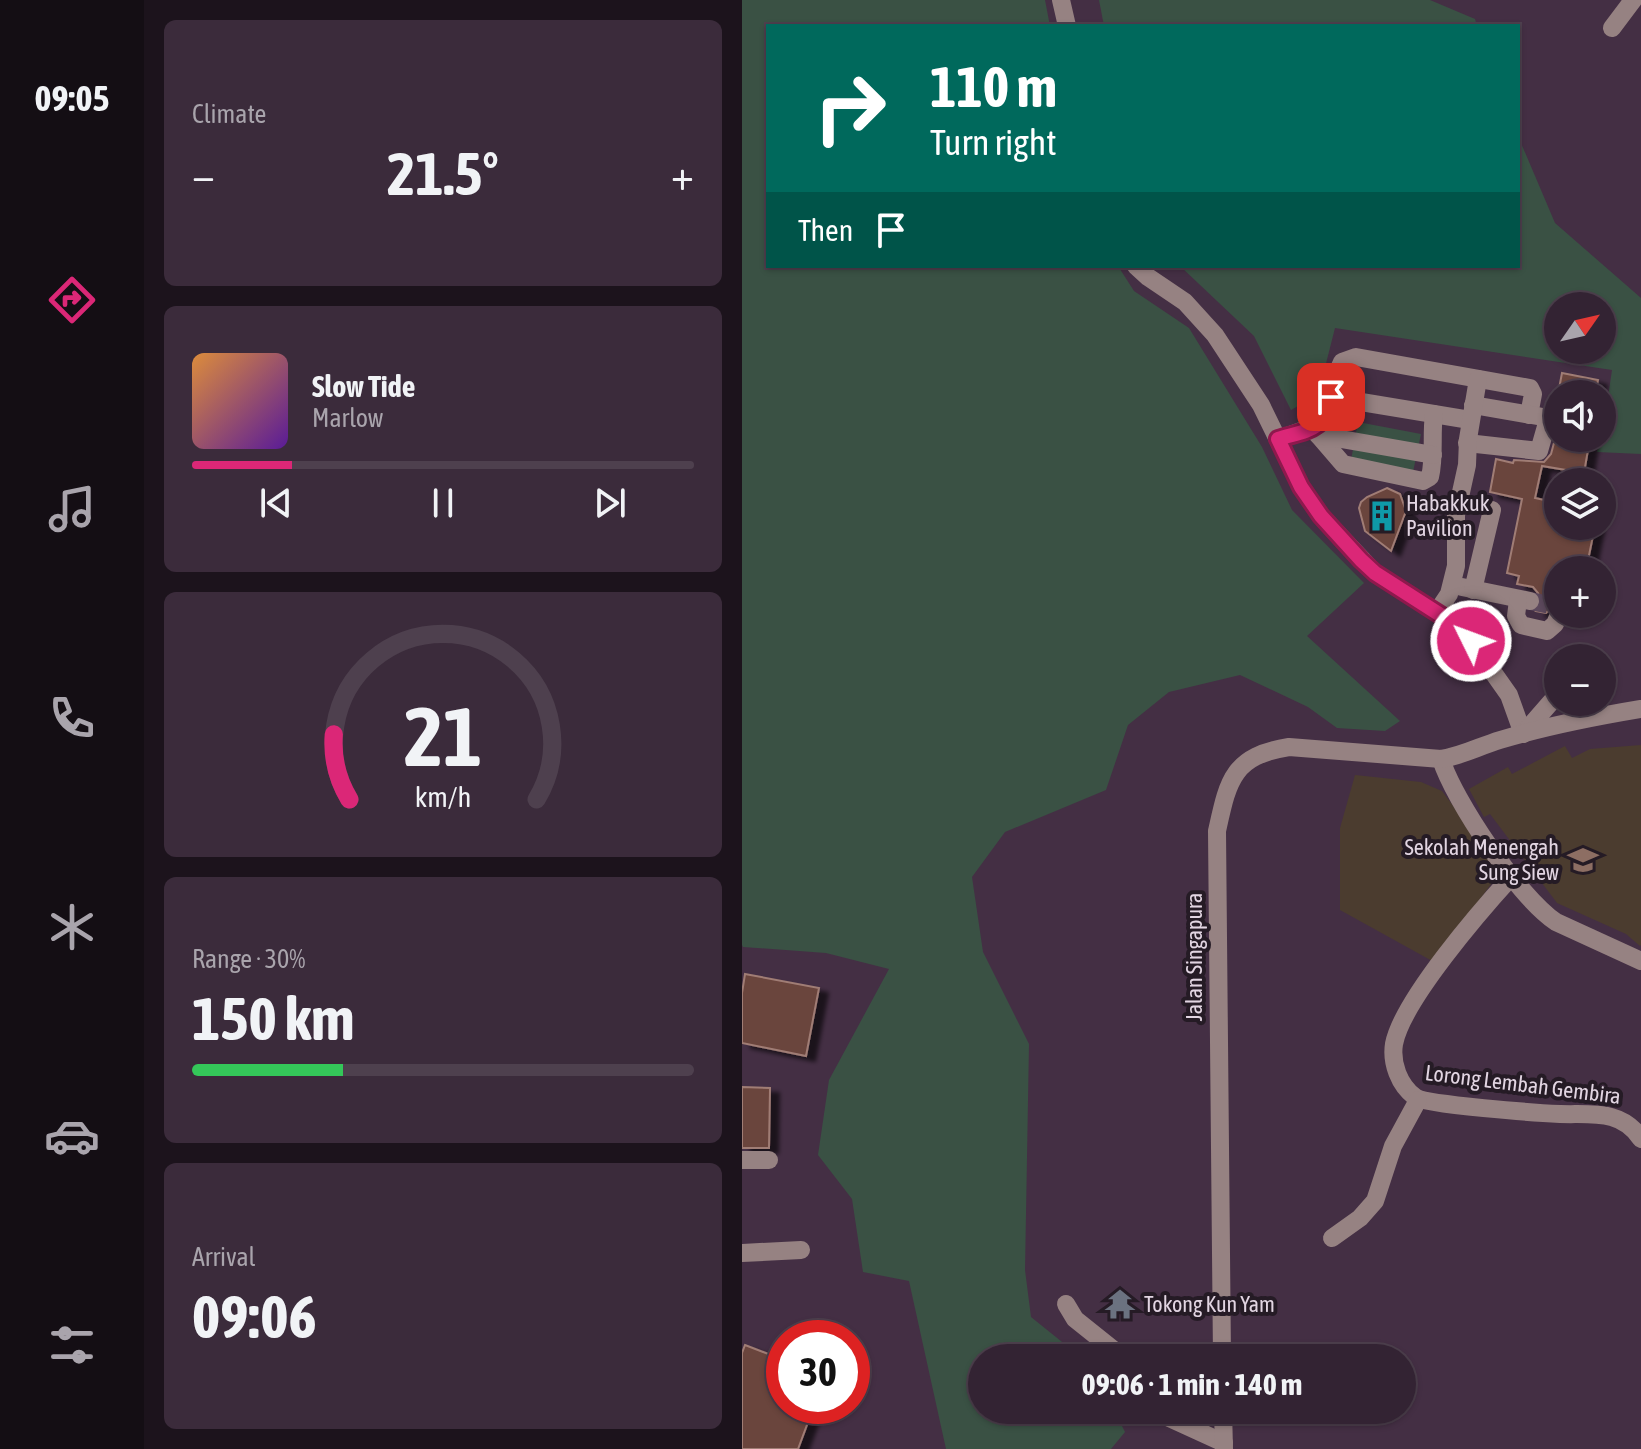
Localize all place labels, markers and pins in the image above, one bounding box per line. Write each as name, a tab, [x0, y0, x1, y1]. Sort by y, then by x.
pin	[1297, 363, 1365, 431]
place label: Habakkuk Pavilion	[1406, 490, 1490, 541]
building icon: Habakkuk Pavilion	[1365, 499, 1399, 533]
place label: Sekolah Menengah Sung Siew	[1404, 834, 1559, 885]
school or university icon: Sekolah Menengah Sung Siew	[1566, 843, 1600, 877]
temple icon: Tokong Kun Yam	[1103, 1287, 1137, 1321]
place label: Tokong Kun Yam	[1144, 1291, 1275, 1317]

